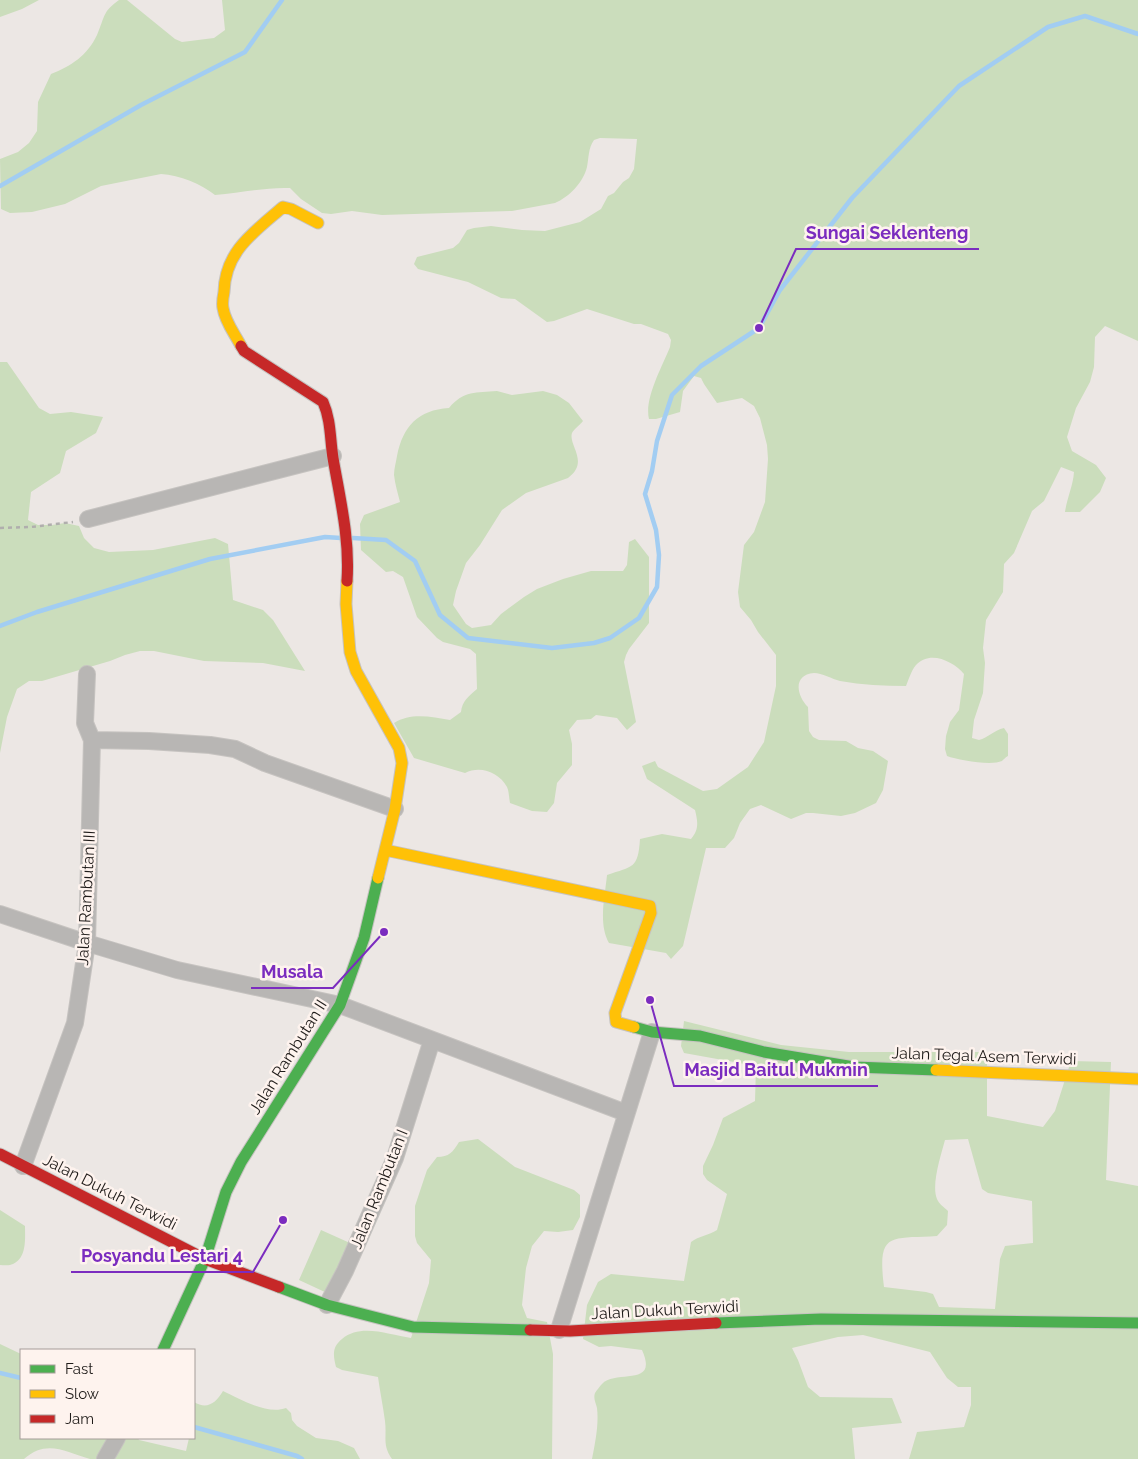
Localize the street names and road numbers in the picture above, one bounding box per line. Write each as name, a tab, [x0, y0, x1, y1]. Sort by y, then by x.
street label: Jalan Rambutan III	[73, 830, 99, 966]
street label: Jalan Rambutan II	[245, 996, 331, 1118]
street label: Jalan Tegal Asem Terwidi	[891, 1043, 1077, 1069]
street label: Jalan Rambutan I	[346, 1126, 412, 1252]
street label: Jalan Dukuh Terwidi	[40, 1150, 180, 1234]
street label: Jalan Dukuh Terwidi	[591, 1297, 739, 1323]

